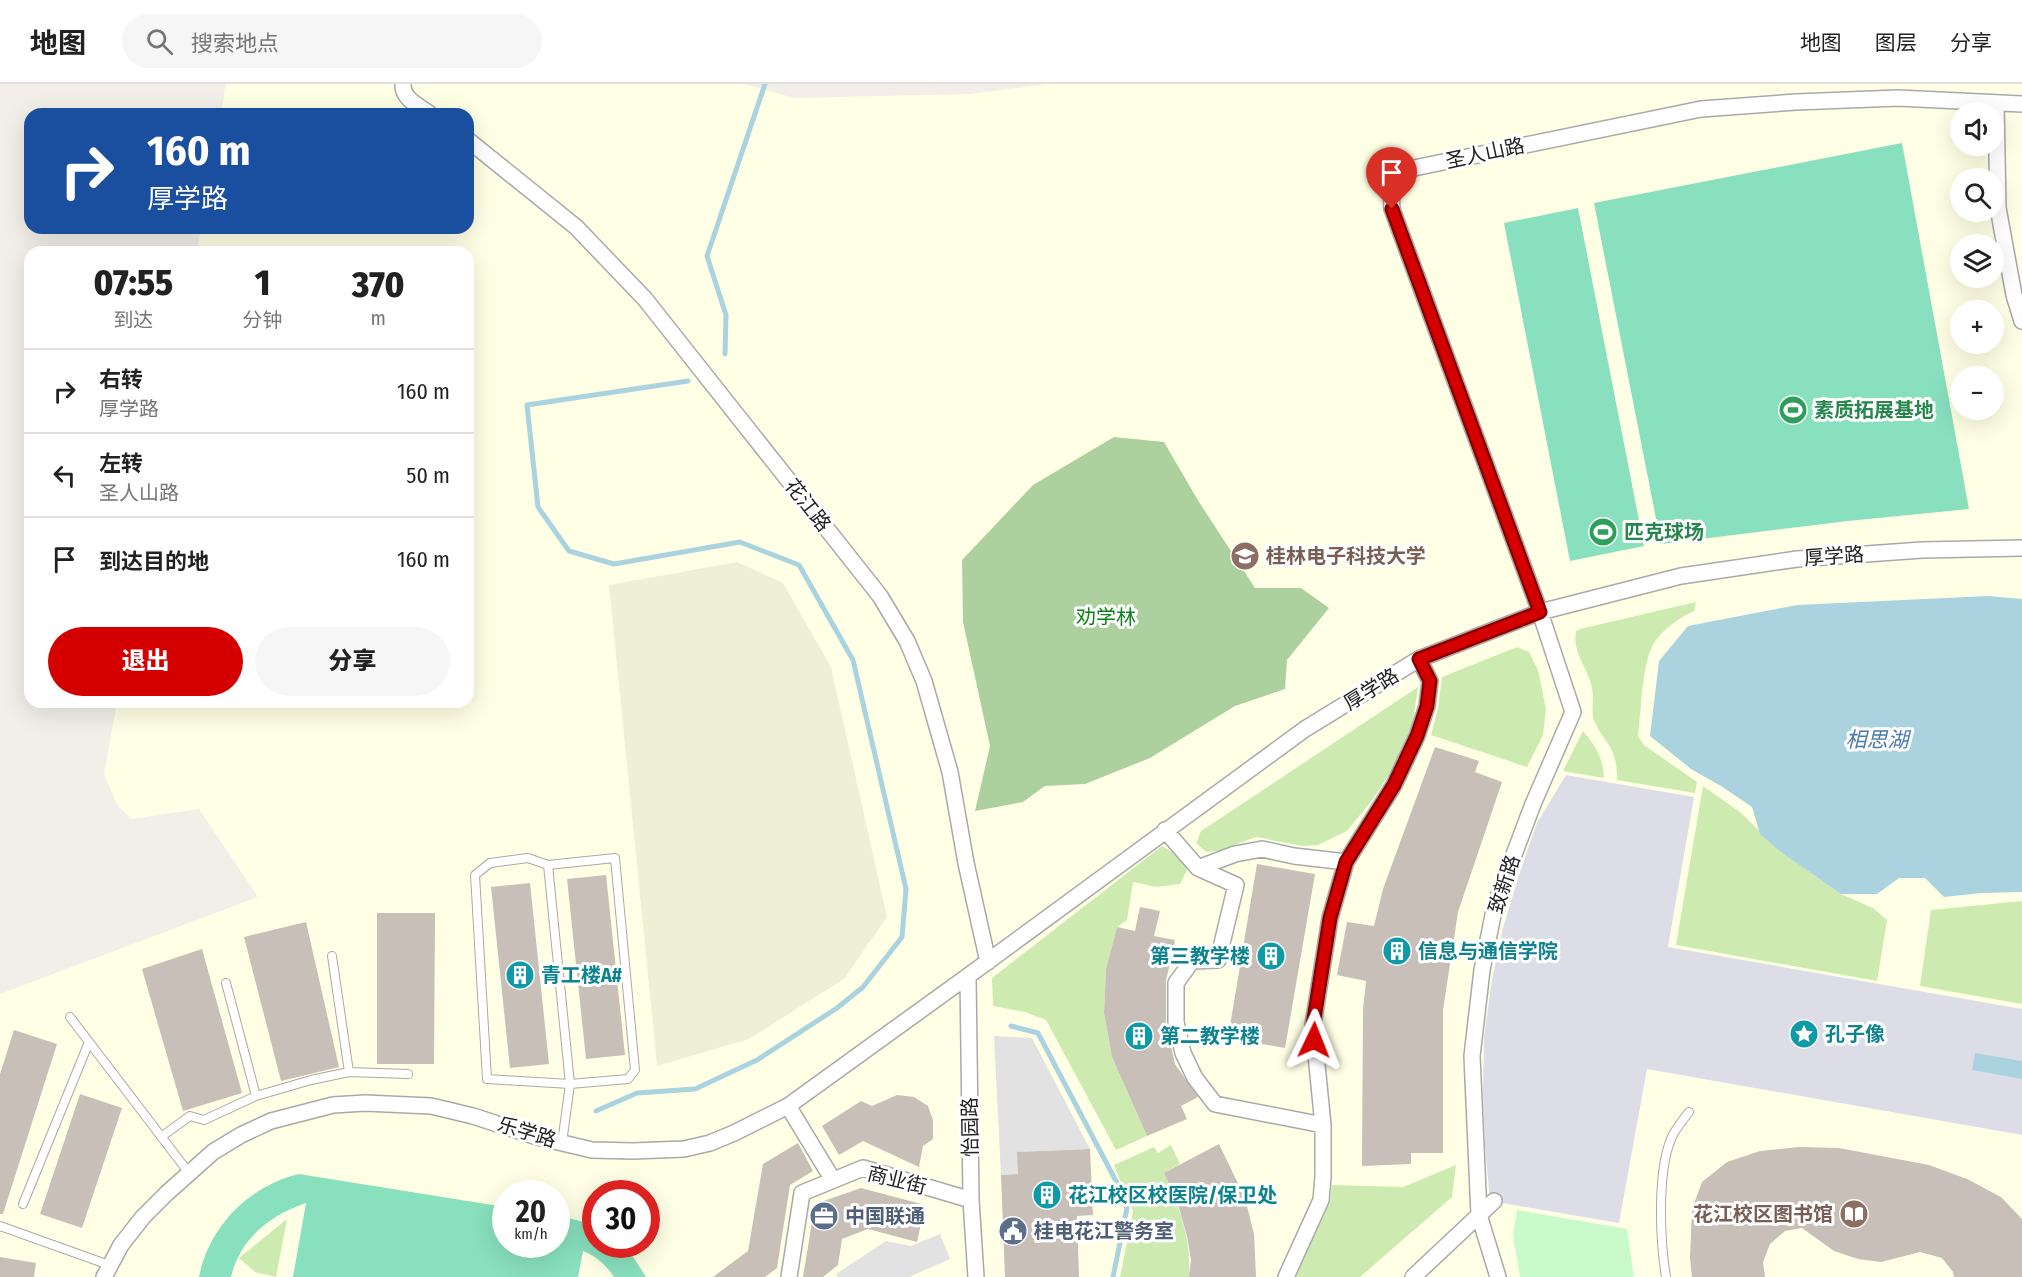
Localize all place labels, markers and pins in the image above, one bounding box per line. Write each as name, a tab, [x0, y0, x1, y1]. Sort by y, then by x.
pin	[1366, 147, 1417, 209]
sports icon: 素质拓展基地	[1777, 394, 1809, 426]
place label: 素质拓展基地	[1814, 398, 1934, 422]
sports icon: 匹克球场	[1587, 516, 1619, 548]
place label: 匹克球场	[1624, 520, 1704, 544]
school or university icon: 桂林电子科技大学	[1229, 540, 1261, 572]
place label: 桂林电子科技大学	[1266, 544, 1426, 568]
building icon: 信息与通信学院	[1381, 935, 1413, 967]
place label: 信息与通信学院	[1418, 939, 1558, 963]
building icon: 第三教学楼	[1255, 940, 1287, 972]
place label: 第三教学楼	[1150, 944, 1250, 968]
building icon: 青工楼A#	[504, 959, 536, 991]
place label: 青工楼A#	[541, 963, 622, 987]
place icon: 孔子像	[1788, 1018, 1820, 1050]
building icon: 第二教学楼	[1123, 1020, 1155, 1052]
place label: 孔子像	[1825, 1022, 1885, 1046]
place label: 第二教学楼	[1160, 1024, 1260, 1048]
building icon: 花江校区校医院/保卫处	[1031, 1179, 1063, 1211]
place label: 花江校区校医院/保卫处	[1068, 1183, 1277, 1207]
library icon: 花江校区图书馆	[1838, 1198, 1870, 1230]
office icon: 中国联通	[808, 1200, 840, 1232]
place label: 花江校区图书馆	[1693, 1202, 1833, 1226]
place label: 中国联通	[845, 1204, 925, 1228]
public building icon: 桂电花江警务室	[997, 1215, 1029, 1247]
place label: 桂电花江警务室	[1034, 1219, 1174, 1243]

